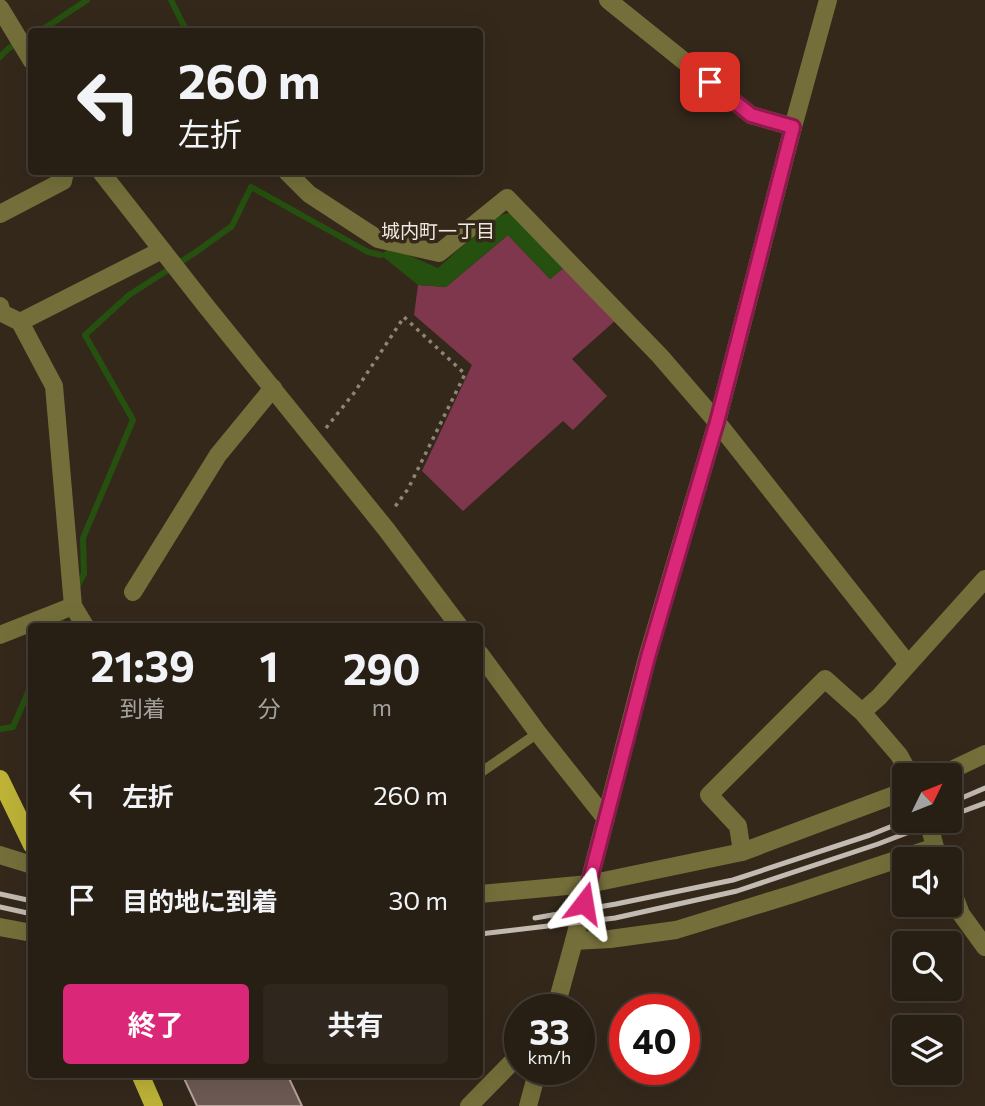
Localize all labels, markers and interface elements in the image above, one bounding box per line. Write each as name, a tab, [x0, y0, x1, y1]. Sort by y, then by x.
text: 260 m	[178, 49, 320, 109]
pin	[680, 52, 740, 112]
icon: left	[63, 56, 154, 147]
icon: arrive	[691, 63, 729, 101]
text: 左折	[178, 113, 242, 153]
district label: 城内町一丁目	[381, 219, 495, 242]
text: 21:39	[91, 639, 195, 691]
text: 1	[259, 639, 278, 691]
text: 290	[343, 642, 420, 694]
text: m	[372, 693, 392, 721]
text: 到着	[120, 694, 166, 722]
text: 分	[257, 694, 280, 722]
north arrow	[892, 763, 962, 833]
map controls	[892, 763, 962, 1085]
icon: left	[63, 776, 101, 814]
text: 260 m	[373, 779, 448, 810]
text: 左折	[122, 780, 174, 811]
button: sound	[892, 847, 962, 917]
position arrow	[547, 866, 621, 940]
icon: arrive	[63, 881, 101, 919]
text: 30 m	[389, 884, 448, 915]
text: 目的地に到着	[122, 885, 278, 916]
button: search	[892, 931, 962, 1001]
button: 終了	[63, 984, 249, 1064]
button: 共有	[263, 984, 448, 1064]
speed limit sign: 40	[609, 994, 700, 1085]
text: 33	[529, 1009, 570, 1052]
button: layers	[892, 1015, 962, 1085]
text: km/h	[528, 1046, 571, 1068]

